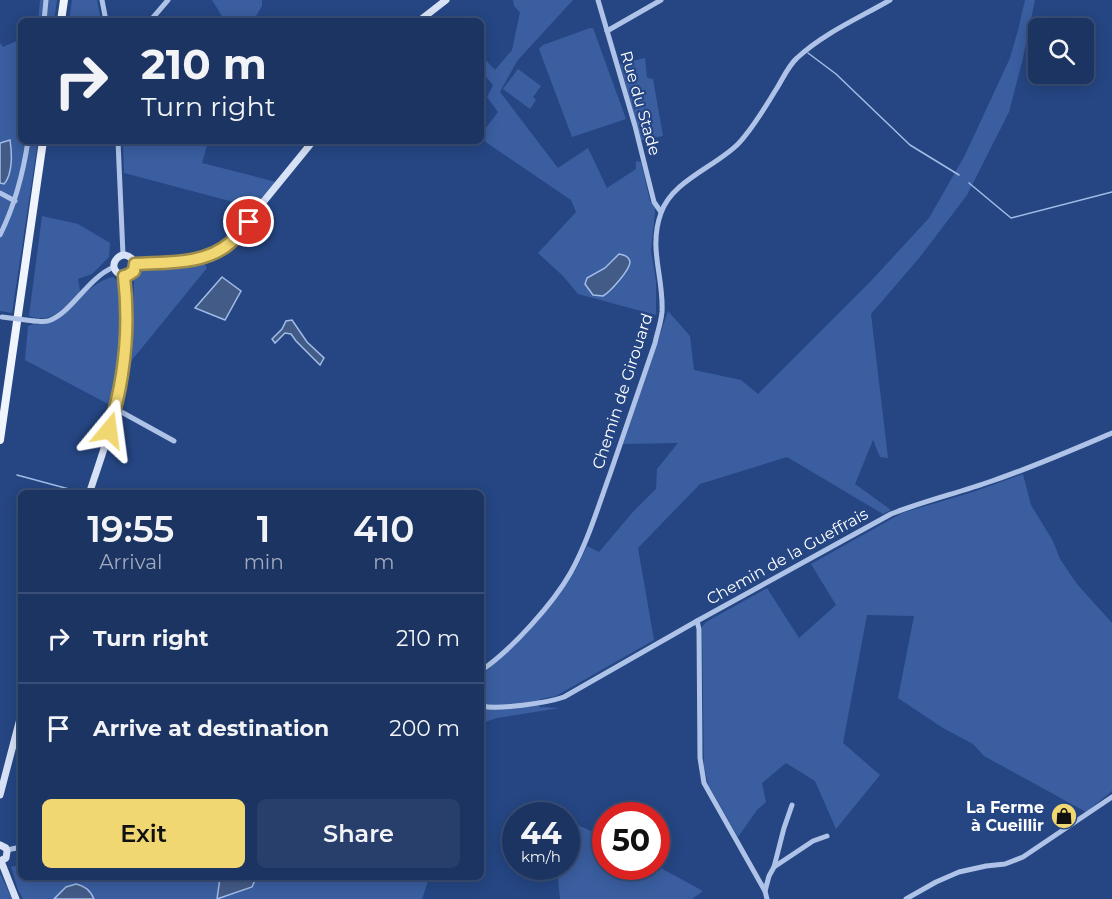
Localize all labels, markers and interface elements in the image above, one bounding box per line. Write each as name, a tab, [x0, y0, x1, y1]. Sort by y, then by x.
map controls	[1028, 18, 1094, 84]
button: search	[1028, 18, 1094, 84]
text: 210 m	[141, 38, 267, 90]
icon: right	[42, 42, 120, 120]
street label: Rue du Stade	[617, 49, 665, 158]
text: Turn right	[141, 90, 276, 123]
pin	[223, 196, 274, 247]
icon: arrive	[232, 205, 265, 238]
street label: Chemin de Girouard	[588, 311, 657, 472]
position arrow	[77, 398, 141, 462]
street label: Chemin de la Gueffrais	[703, 504, 871, 609]
text: 19:55	[87, 507, 174, 551]
text: 1	[257, 507, 271, 551]
text: 410	[353, 507, 415, 551]
text: Arrival	[99, 550, 162, 574]
text: min	[244, 550, 284, 574]
text: m	[373, 550, 394, 574]
icon: right	[42, 622, 75, 655]
text: Turn right	[93, 625, 208, 652]
text: 210 m	[396, 625, 460, 652]
icon: arrive	[42, 712, 75, 745]
text: Arrive at destination	[93, 715, 329, 742]
text: 200 m	[389, 715, 460, 742]
place label: La Ferme à Cueillir	[966, 798, 1044, 835]
button: Exit	[42, 799, 245, 868]
button: Share	[257, 799, 460, 868]
shop icon: La Ferme à Cueillir	[1049, 801, 1079, 831]
speed limit sign: 50	[592, 802, 670, 880]
text: 44	[520, 815, 562, 852]
text: km/h	[521, 847, 561, 866]

